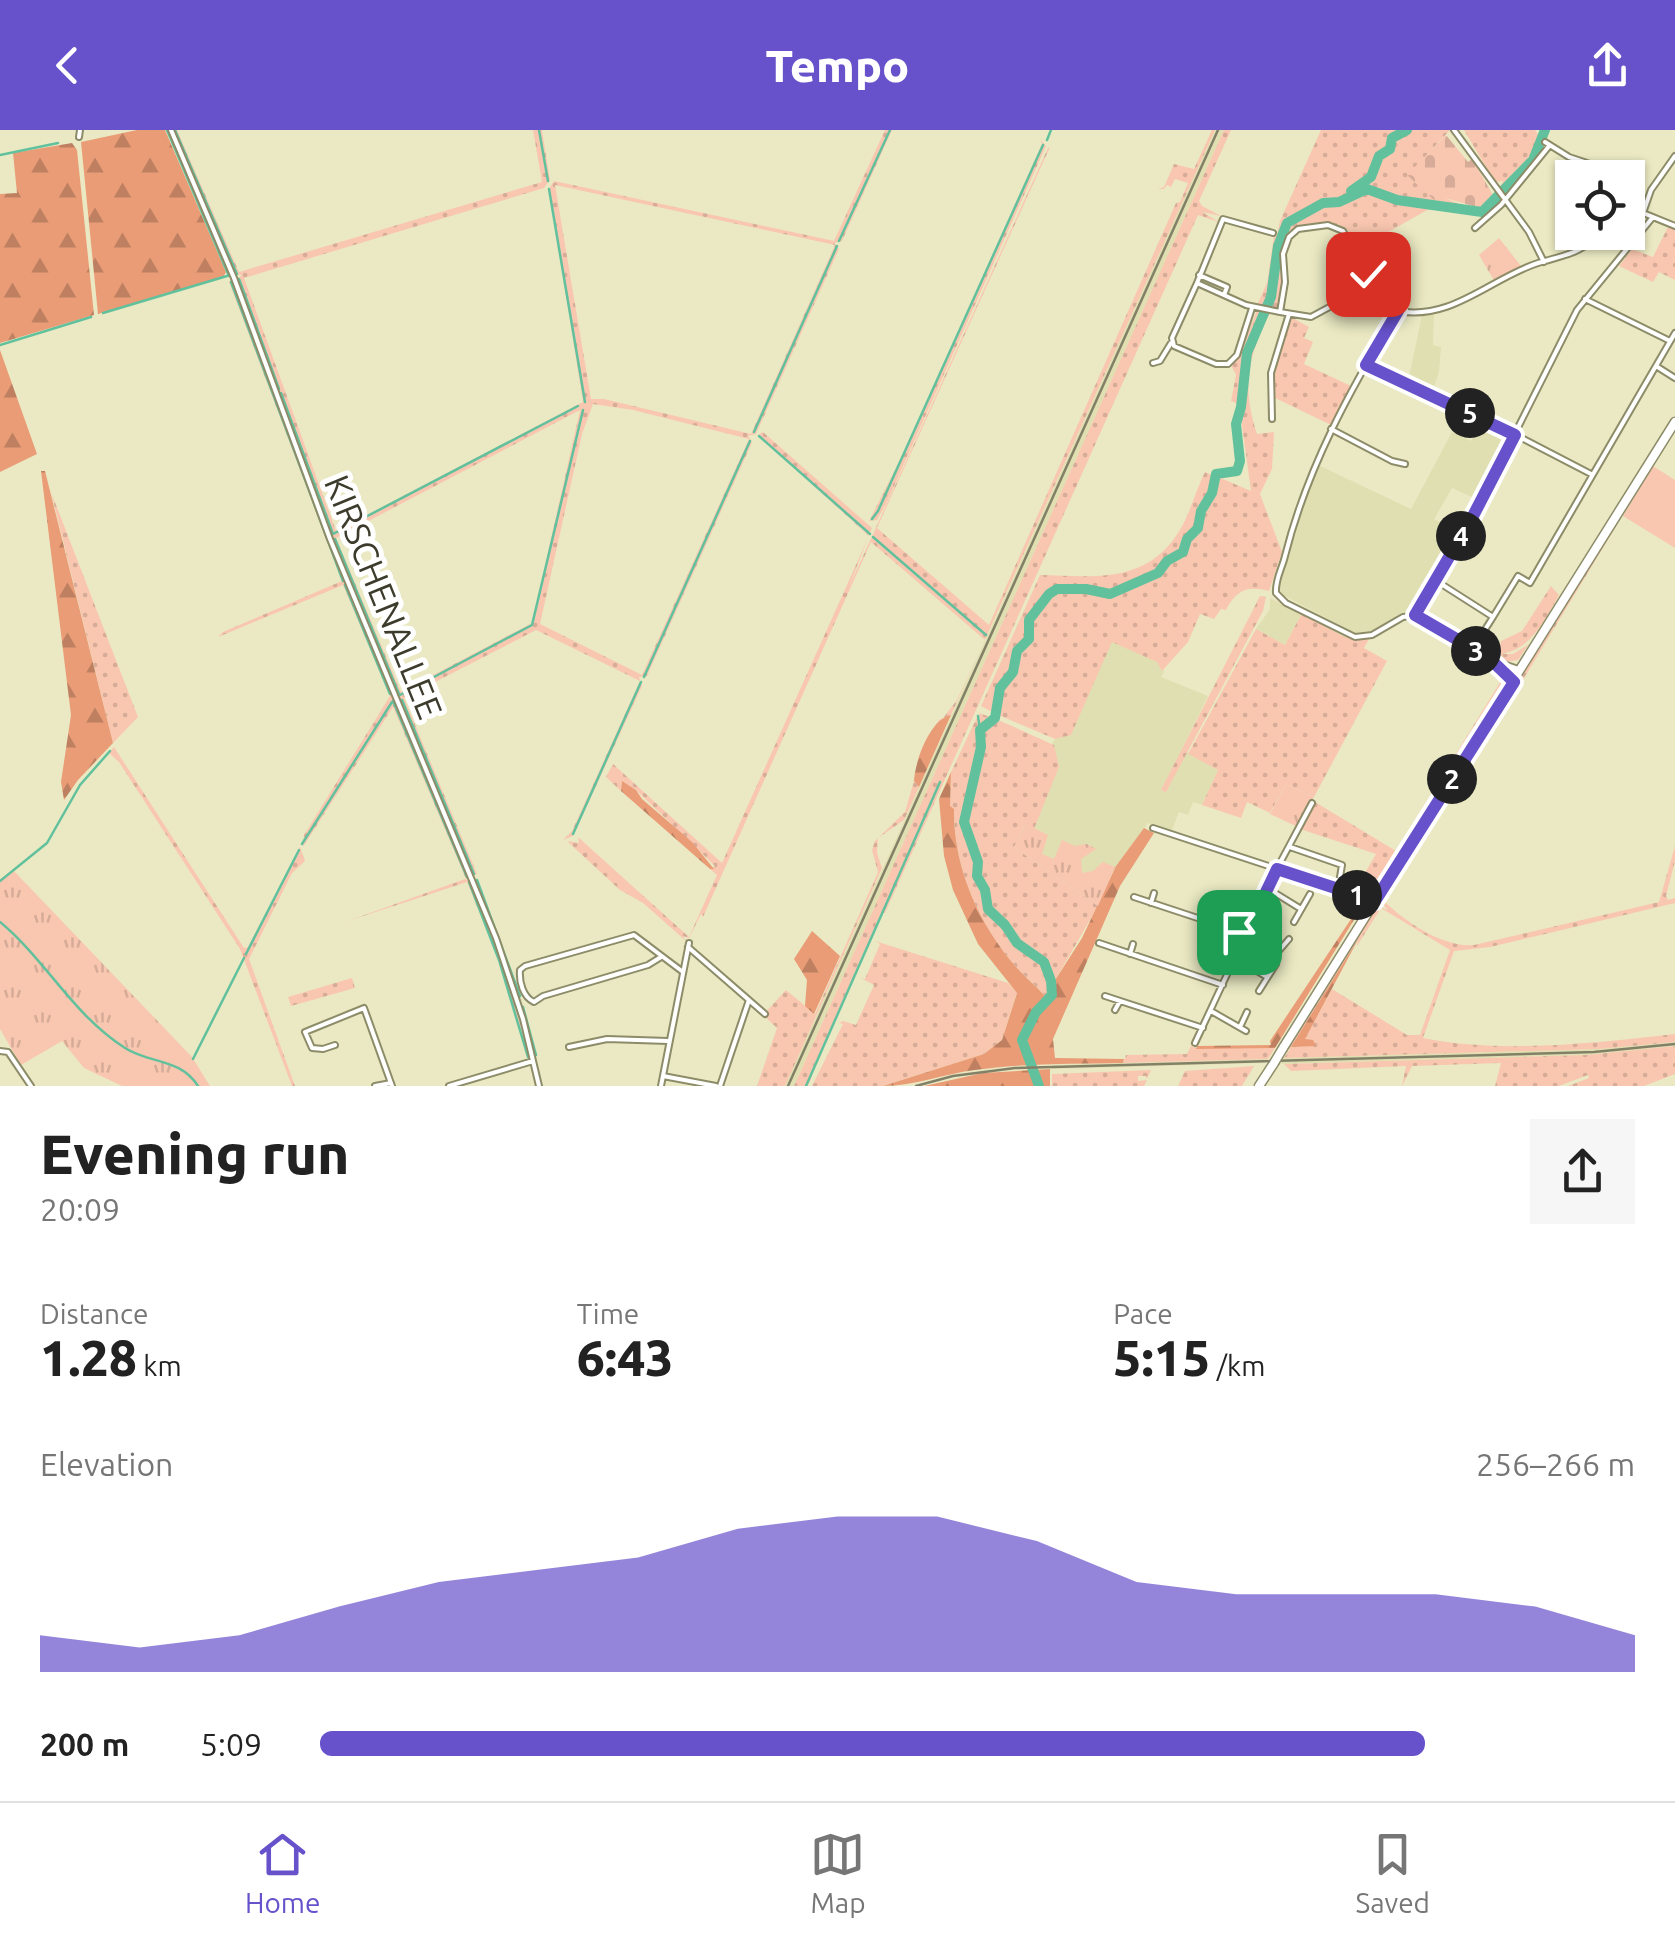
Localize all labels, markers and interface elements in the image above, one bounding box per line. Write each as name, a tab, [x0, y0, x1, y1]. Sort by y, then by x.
icon: back	[40, 38, 95, 93]
icon: share	[1580, 38, 1635, 93]
text: Tempo	[766, 40, 909, 91]
map controls	[1555, 160, 1645, 250]
button: locate	[1555, 160, 1645, 250]
pin	[1326, 232, 1411, 317]
icon: check	[1341, 247, 1396, 302]
pin: 5	[1445, 388, 1495, 438]
text: 5	[1462, 397, 1478, 428]
street label: KIRSCHENALLEE	[317, 469, 451, 724]
pin: 4	[1436, 511, 1486, 561]
text: 4	[1453, 520, 1469, 551]
pin: 3	[1451, 626, 1501, 676]
text: 3	[1468, 635, 1484, 666]
pin: 2	[1427, 754, 1477, 804]
text: 2	[1444, 763, 1460, 794]
pin: 1	[1332, 870, 1382, 920]
text: 1	[1349, 879, 1365, 910]
pin	[1197, 890, 1282, 975]
icon: arrive	[1212, 905, 1267, 960]
button: share	[1530, 1119, 1635, 1224]
text: Evening run	[40, 1123, 350, 1184]
text: 20:09	[40, 1191, 120, 1227]
text: Distance	[40, 1298, 148, 1329]
text: Time	[577, 1298, 639, 1329]
text: Pace	[1113, 1298, 1173, 1329]
text: 1.28	[40, 1329, 137, 1385]
text: 6:43	[577, 1329, 674, 1385]
text: 5:15	[1113, 1329, 1210, 1385]
text: km	[137, 1350, 182, 1381]
text: /km	[1210, 1350, 1265, 1381]
text: Elevation	[40, 1446, 173, 1482]
text: 256–266 m	[1476, 1446, 1635, 1482]
text: 200 m	[40, 1726, 129, 1762]
text: 5:09	[200, 1726, 262, 1762]
tab: Home	[245, 1827, 321, 1918]
tab: Map	[810, 1827, 866, 1918]
tab: Saved	[1355, 1827, 1430, 1918]

